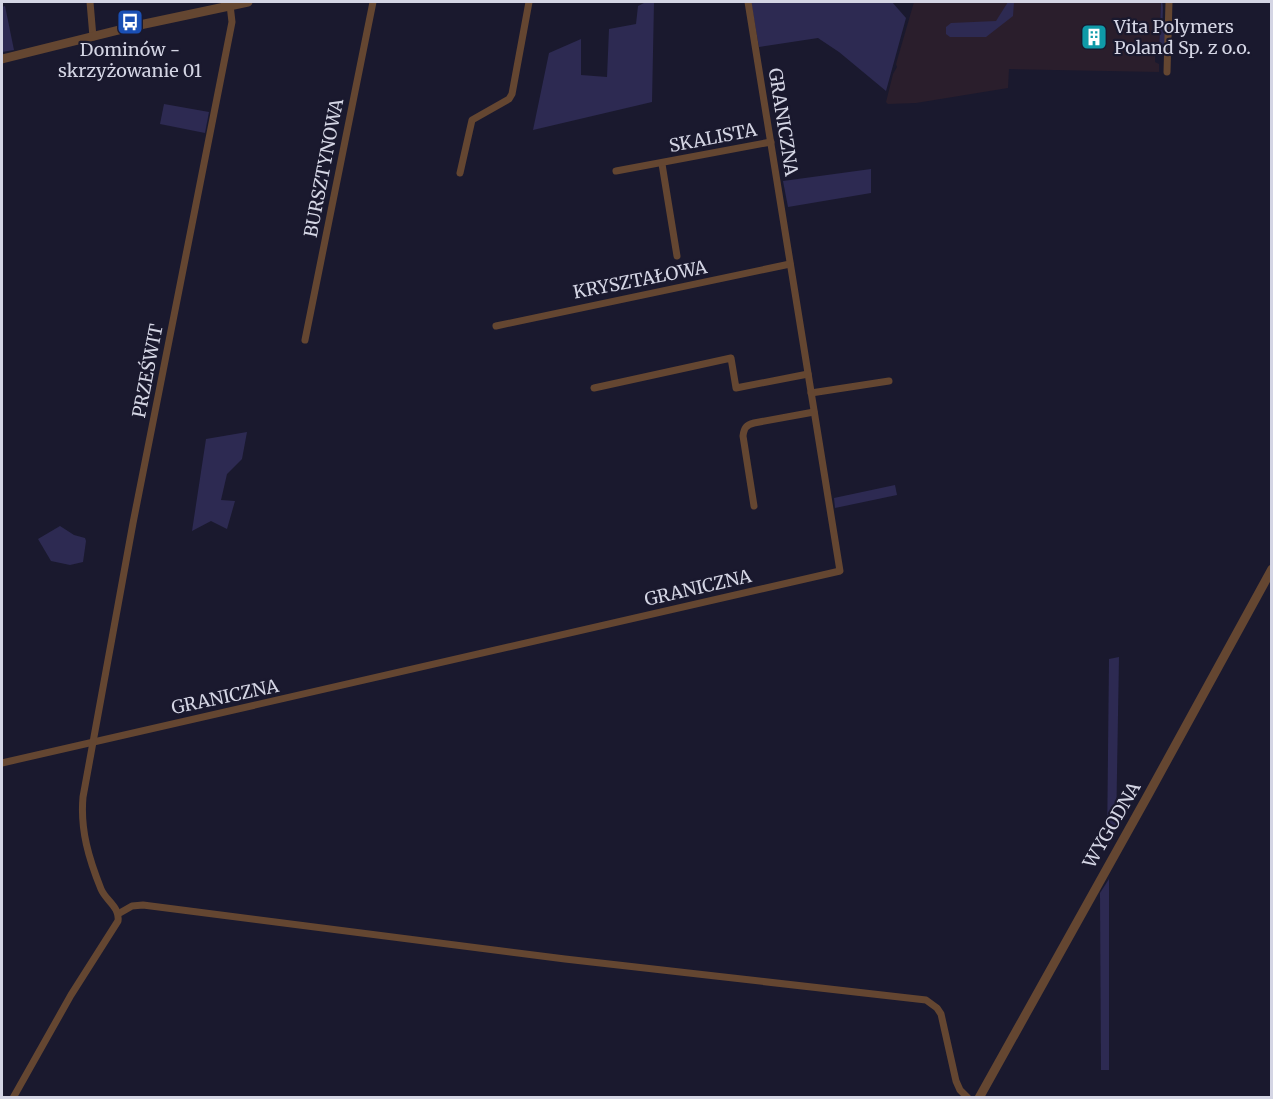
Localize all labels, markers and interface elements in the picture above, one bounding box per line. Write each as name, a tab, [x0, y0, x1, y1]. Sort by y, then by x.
bus stop icon: Dominów - skrzyżowanie 01	[115, 7, 145, 37]
place label: Vita Polymers Poland Sp. z o.o.	[1113, 15, 1251, 59]
building icon: Vita Polymers Poland Sp. z o.o.	[1079, 22, 1109, 52]
place label: Dominów - skrzyżowanie 01	[58, 38, 202, 82]
street label: GRANICZNA	[764, 66, 803, 178]
street label: BURSZTYNOWA	[299, 96, 348, 239]
street label: SKALISTA	[667, 118, 759, 157]
street label: KRYSZTAŁOWA	[571, 255, 709, 304]
street label: PRZEŚWIT	[127, 322, 168, 420]
street label: GRANICZNA	[642, 564, 754, 611]
street label: GRANICZNA	[169, 674, 281, 719]
street label: WYGODNA	[1077, 777, 1146, 873]

